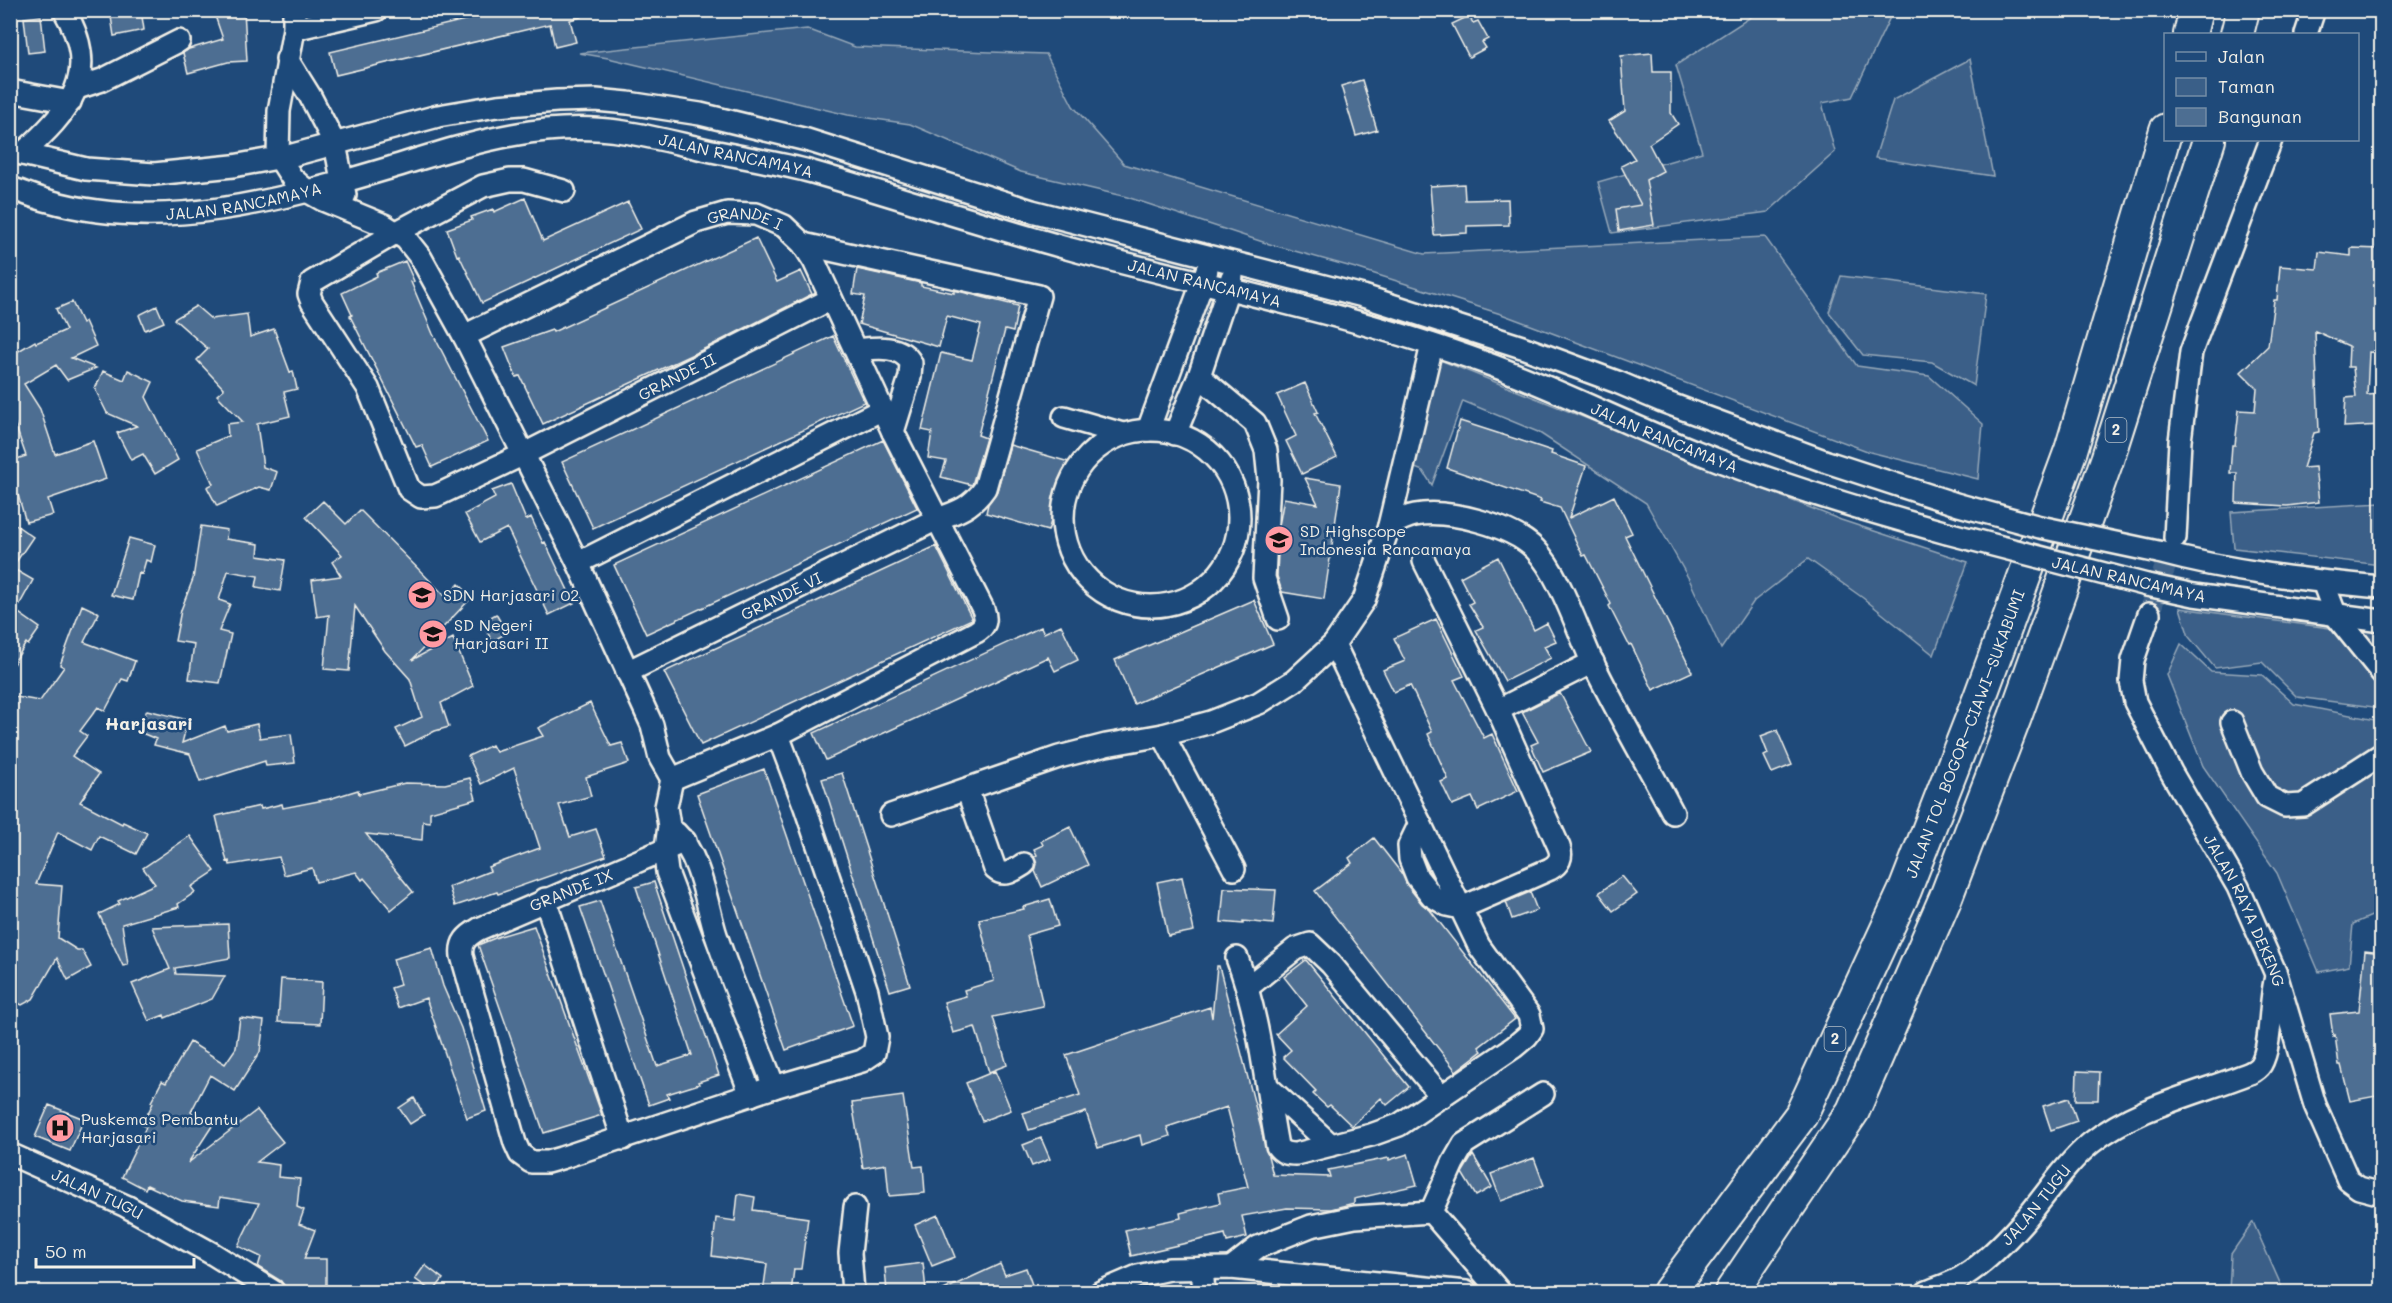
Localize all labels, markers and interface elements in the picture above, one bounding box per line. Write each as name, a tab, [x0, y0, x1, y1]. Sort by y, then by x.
legend	[2164, 33, 2359, 141]
text: Jalan	[2218, 44, 2265, 68]
text: Taman	[2218, 74, 2275, 98]
text: Bangunan	[2218, 104, 2302, 128]
street label: JALAN RANCAMAYA	[657, 128, 816, 182]
street label: JALAN RANCAMAYA	[165, 177, 323, 224]
street label: GRANDE I	[704, 202, 786, 234]
street label: JALAN RANCAMAYA	[1126, 254, 1284, 312]
street label: GRANDE II	[634, 348, 719, 405]
street label: JALAN RANCAMAYA	[1588, 397, 1741, 477]
road number: 2	[2106, 418, 2126, 442]
place label: SD Highscope Indonesia Rancamaya	[1300, 520, 1472, 559]
school or university icon: SD Highscope Indonesia Rancamaya	[1263, 524, 1295, 556]
street label: JALAN RANCAMAYA	[2050, 551, 2208, 606]
street label: GRANDE VI	[737, 567, 825, 624]
school or university icon: SDN Harjasari 02	[406, 579, 438, 611]
place label: SDN Harjasari 02	[443, 584, 579, 605]
street label: JALAN TOL BOGOR–CIAWI–SUKABUMI	[1900, 587, 2029, 881]
place label: SD Negeri Harjasari II	[454, 614, 549, 653]
school or university icon: SD Negeri Harjasari II	[417, 618, 449, 650]
district label: Harjasari	[105, 711, 193, 735]
street label: JALAN RAYA DEKENG	[2199, 830, 2290, 989]
street label: GRANDE IX	[526, 863, 615, 916]
road number: 2	[1824, 1027, 1846, 1051]
place label: Puskemas Pembantu Harjasari	[81, 1108, 239, 1147]
hospital icon: Puskemas Pembantu Harjasari	[44, 1112, 76, 1144]
street label: JALAN TUGU	[1996, 1160, 2075, 1249]
street label: JALAN TUGU	[49, 1163, 147, 1224]
scale bar	[36, 1231, 194, 1269]
text: 50 m	[45, 1239, 87, 1263]

